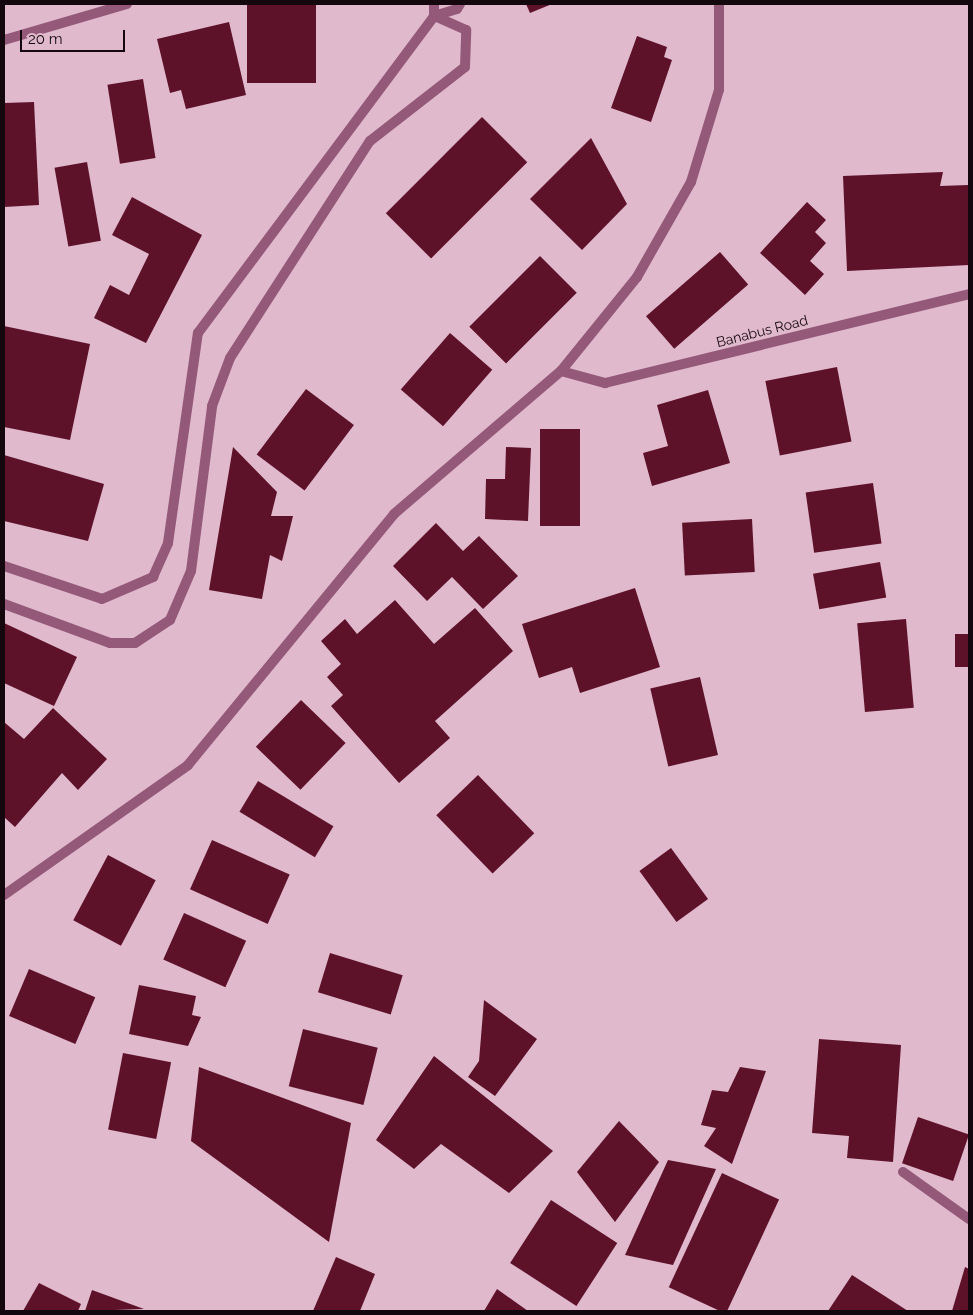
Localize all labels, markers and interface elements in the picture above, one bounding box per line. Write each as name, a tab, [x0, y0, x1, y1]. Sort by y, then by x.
scale bar	[22, 20, 128, 52]
text: 20 m	[28, 30, 63, 48]
street label: Banabus Road	[715, 312, 809, 350]

